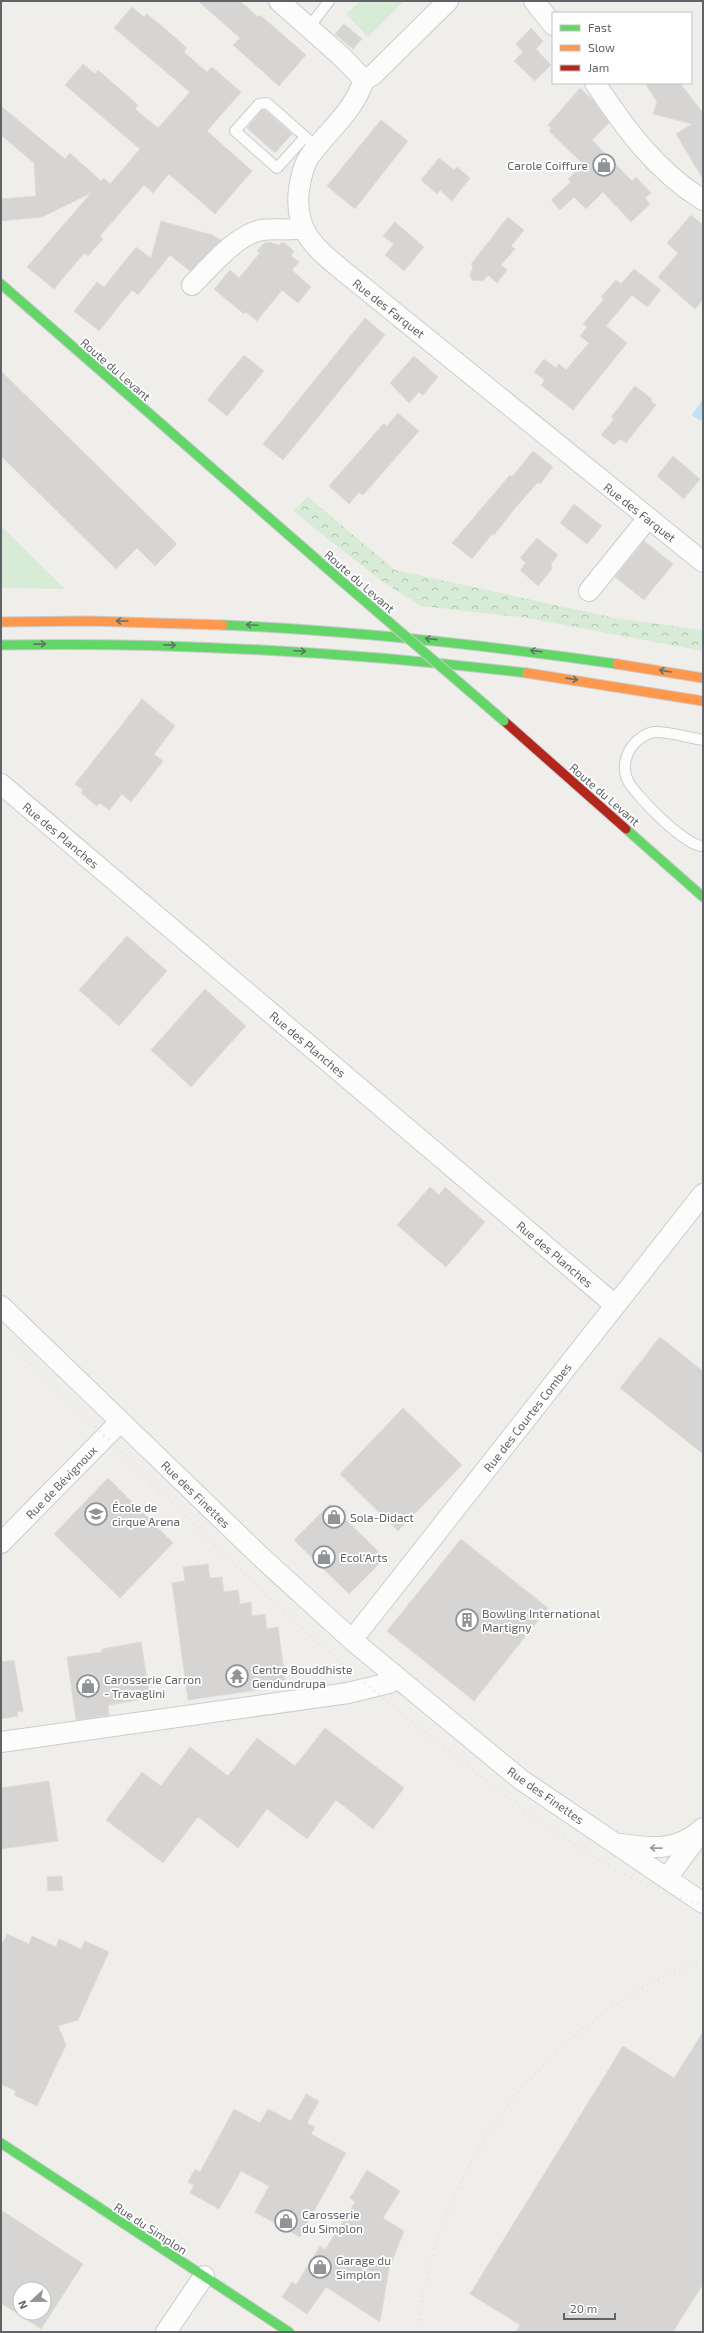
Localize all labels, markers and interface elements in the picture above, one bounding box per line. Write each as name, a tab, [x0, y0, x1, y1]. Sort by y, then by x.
legend	[552, 12, 692, 84]
text: Fast	[588, 20, 612, 34]
text: Slow	[588, 40, 615, 54]
text: Jam	[588, 60, 609, 74]
shop icon: Carole Coiffure	[591, 152, 617, 178]
place label: Carole Coiffure	[507, 158, 588, 172]
street label: Rue des Farquet	[350, 276, 428, 341]
street label: Route du Levant	[78, 335, 154, 403]
street label: Rue des Farquet	[601, 480, 679, 545]
street label: Route du Levant	[322, 547, 398, 615]
one-way arrow	[116, 617, 129, 625]
one-way arrow	[246, 622, 259, 629]
one-way arrow	[424, 635, 437, 643]
one-way arrow	[33, 640, 46, 648]
one-way arrow	[163, 641, 176, 649]
one-way arrow	[293, 647, 306, 655]
one-way arrow	[530, 647, 543, 655]
one-way arrow	[658, 667, 671, 675]
one-way arrow	[565, 675, 578, 683]
street label: Route du Levant	[567, 760, 643, 828]
street label: Rue des Planches	[20, 799, 102, 871]
street label: Rue des Planches	[267, 1008, 349, 1080]
street label: Rue des Planches	[514, 1218, 596, 1290]
street label: Rue des Courtes Combes	[480, 1360, 574, 1474]
street label: Rue de Bévignoux	[23, 1442, 100, 1521]
street label: Rue des Finettes	[159, 1458, 233, 1530]
place label: École de cirque Arena	[112, 1500, 180, 1528]
school or university icon: École de cirque Arena	[83, 1501, 109, 1527]
shop icon: Sola-Didact	[321, 1504, 347, 1530]
place label: Sola-Didact	[350, 1510, 414, 1524]
shop icon: Ecol'Arts	[311, 1544, 337, 1570]
place label: Ecol'Arts	[340, 1550, 388, 1564]
place label: Bowling International Martigny	[482, 1606, 600, 1634]
building icon: Bowling International Martigny	[454, 1607, 480, 1633]
place label: Centre Bouddhiste Gendundrupa	[252, 1662, 353, 1690]
temple icon: Centre Bouddhiste Gendundrupa	[224, 1663, 250, 1689]
place label: Carosserie Carron - Travaglini	[104, 1672, 201, 1700]
shop icon: Carosserie Carron - Travaglini	[75, 1673, 101, 1699]
street label: Rue des Finettes	[505, 1763, 587, 1827]
one-way arrow	[650, 1844, 663, 1852]
street label: Rue du Simplon	[112, 2199, 190, 2257]
place label: Carosserie du Simplon	[302, 2207, 363, 2235]
shop icon: Carosserie du Simplon	[273, 2208, 299, 2234]
place label: Garage du Simplon	[336, 2253, 391, 2281]
shop icon: Garage du Simplon	[307, 2254, 333, 2280]
north arrow	[12, 2281, 52, 2321]
scale bar	[564, 2295, 615, 2321]
text: N	[15, 2299, 30, 2311]
text: 20 m	[570, 2301, 597, 2315]

